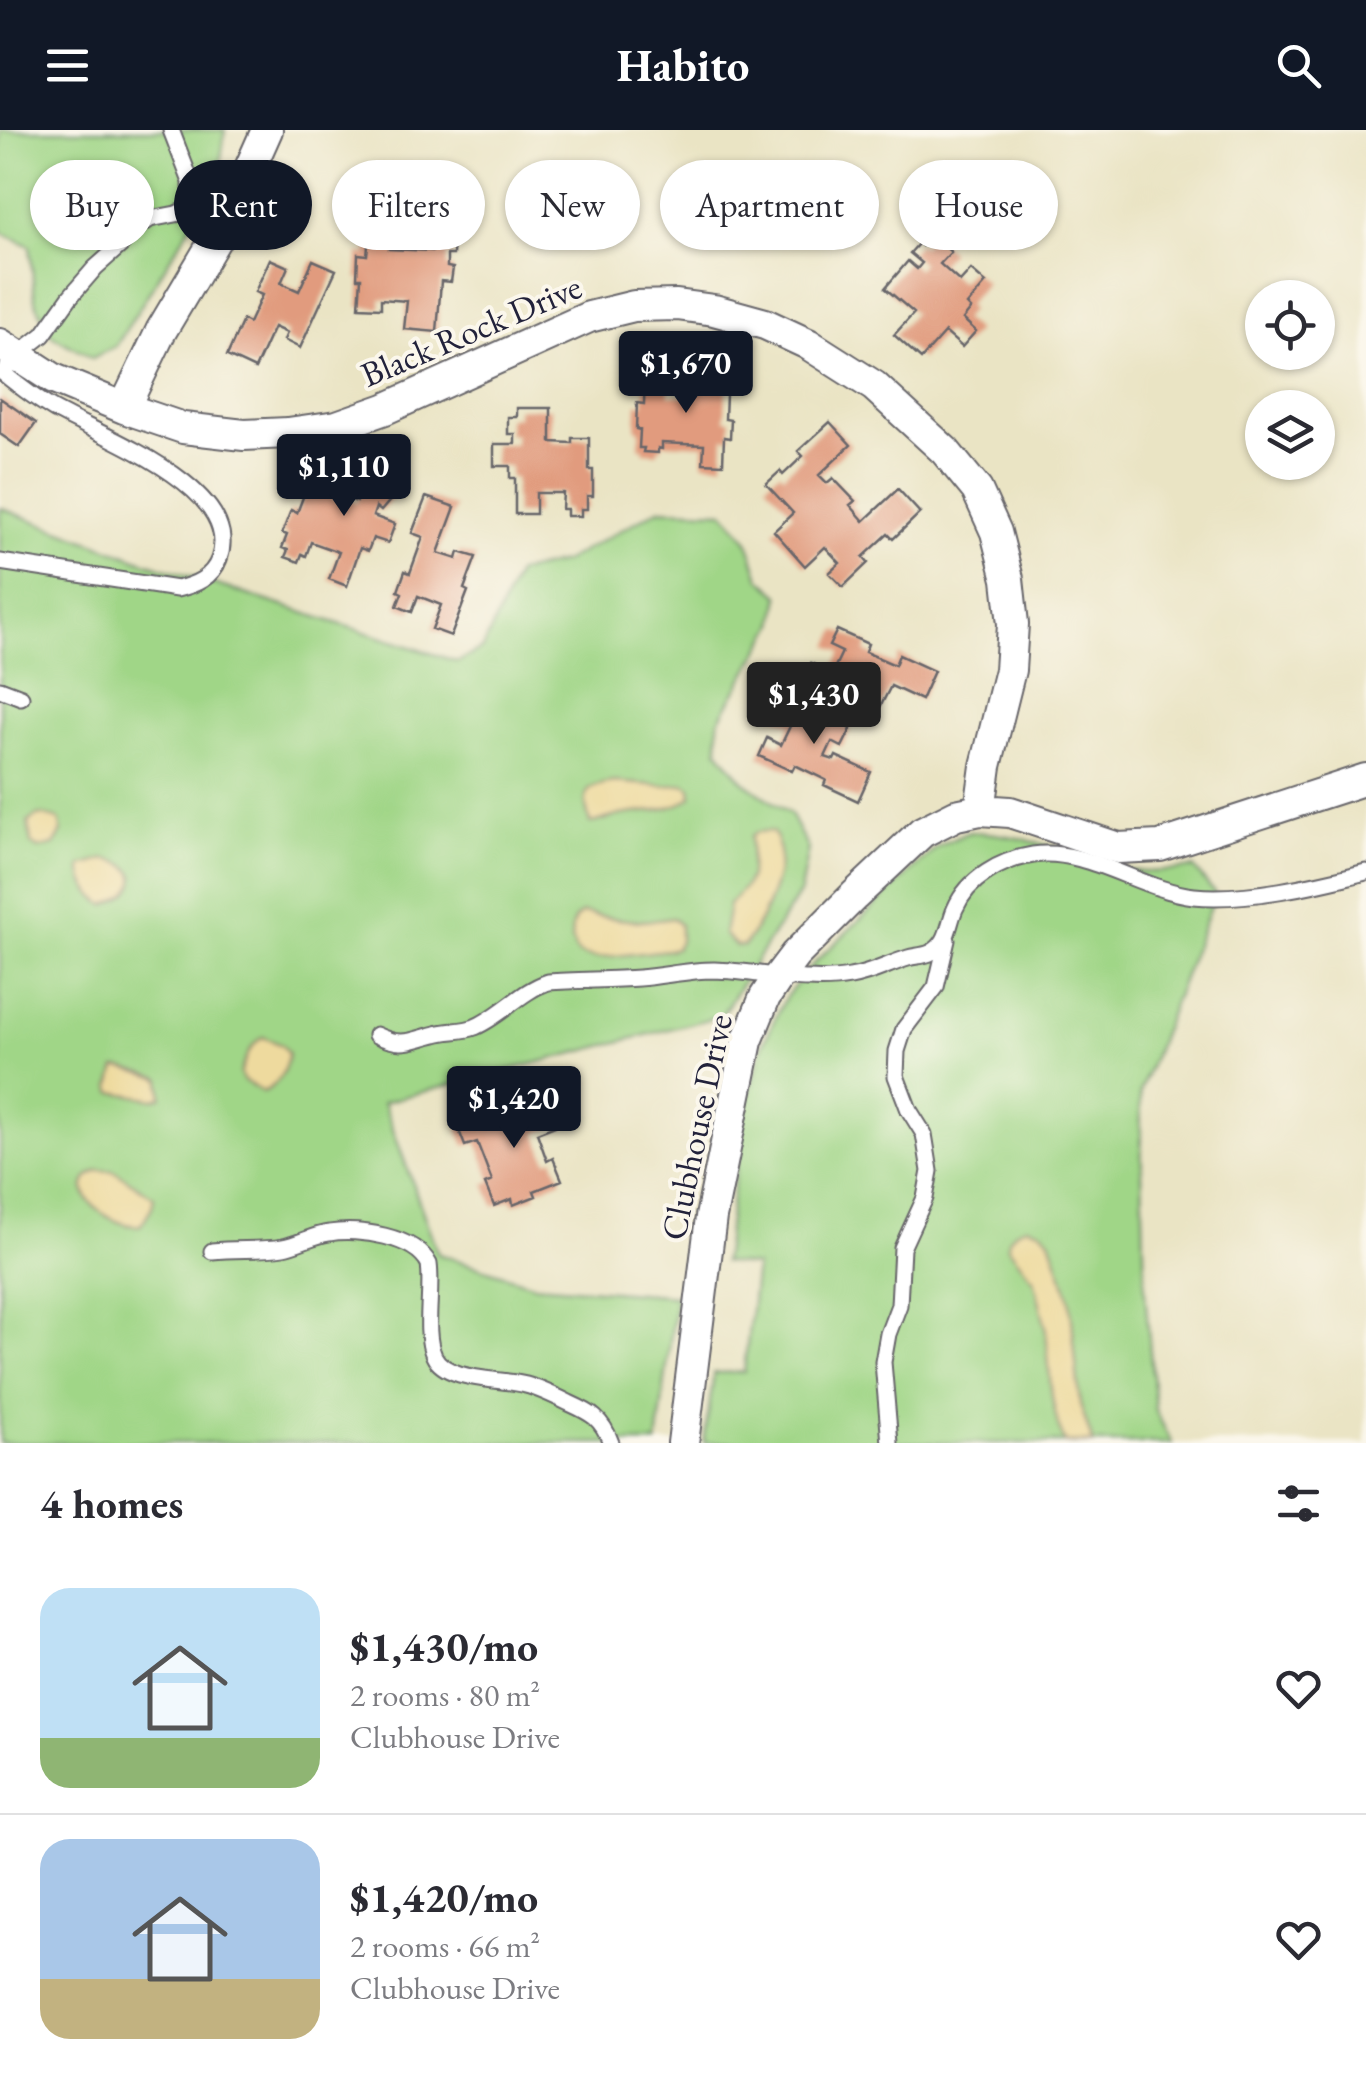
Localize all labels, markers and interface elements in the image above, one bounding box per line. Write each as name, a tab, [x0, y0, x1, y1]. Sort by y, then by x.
text: Habito	[617, 36, 749, 94]
icon: menu	[40, 38, 95, 93]
icon: search	[1271, 38, 1326, 93]
chip: Buy	[30, 160, 154, 250]
chip: Rent	[174, 160, 312, 250]
chip: Filters	[332, 160, 485, 250]
chip: New	[505, 160, 640, 250]
chip: Apartment	[660, 160, 879, 250]
chip: House	[899, 160, 1058, 250]
street label: Black Rock Drive	[354, 263, 588, 397]
map controls	[1245, 280, 1335, 480]
button: locate	[1245, 280, 1335, 370]
pin: $1,670	[605, 331, 767, 416]
text: $1,670	[641, 342, 731, 384]
button: layers	[1245, 390, 1335, 480]
pin: $1,110	[263, 434, 425, 519]
text: $1,110	[299, 445, 389, 487]
pin: $1,430	[733, 662, 895, 747]
text: $1,430	[769, 673, 859, 715]
street label: Clubhouse Drive	[650, 1010, 742, 1244]
pin: $1,420	[433, 1066, 595, 1151]
text: $1,420	[469, 1077, 559, 1119]
text: 4 homes	[40, 1476, 183, 1531]
icon: filters	[1271, 1476, 1326, 1531]
text: $1,430/mo	[350, 1619, 538, 1674]
icon: home	[120, 1628, 240, 1748]
icon: heart	[1271, 1661, 1326, 1716]
text: 2 rooms · 80 m²	[350, 1674, 540, 1716]
text: Clubhouse Drive	[350, 1716, 560, 1758]
text: $1,420/mo	[350, 1870, 538, 1925]
icon: home	[120, 1879, 240, 1999]
icon: heart	[1271, 1912, 1326, 1967]
text: 2 rooms · 66 m²	[350, 1925, 540, 1967]
text: Clubhouse Drive	[350, 1967, 560, 2009]

